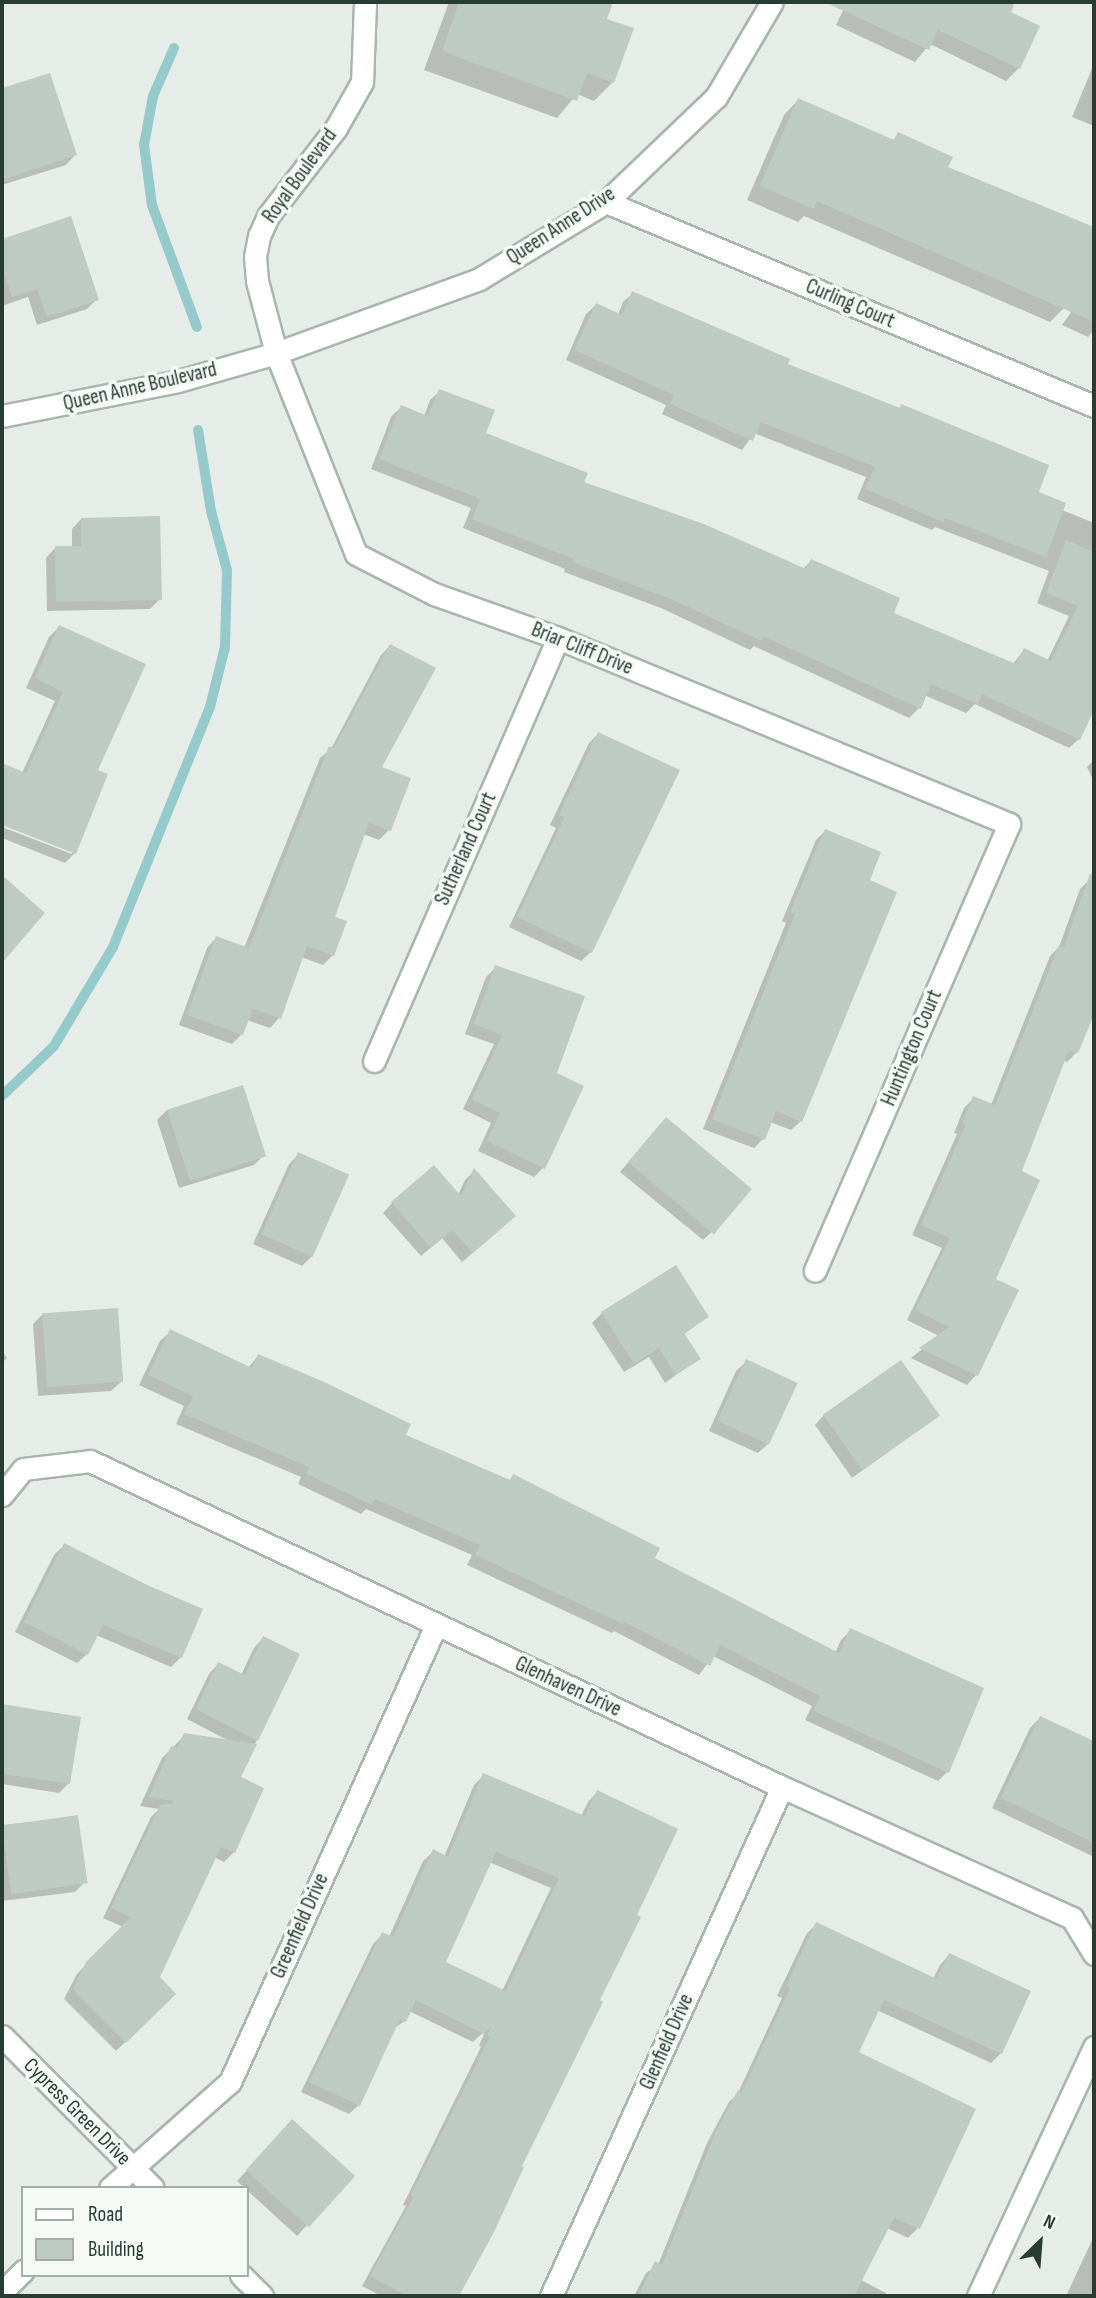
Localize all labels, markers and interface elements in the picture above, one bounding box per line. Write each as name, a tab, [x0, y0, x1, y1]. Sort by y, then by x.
street label: Royal Boulevard	[257, 124, 343, 228]
street label: Queen Anne Drive	[502, 182, 620, 270]
street label: Curling Court	[802, 274, 898, 334]
street label: Queen Anne Boulevard	[61, 357, 219, 417]
street label: Briar Cliff Drive	[528, 617, 636, 681]
street label: Sutherland Court	[430, 789, 502, 909]
street label: Huntington Court	[876, 986, 948, 1110]
street label: Glenhaven Drive	[511, 1651, 625, 1723]
street label: Greenfield Drive	[266, 1870, 334, 1982]
street label: Glenfield Drive	[635, 1990, 699, 2094]
street label: Cypress Green Drive	[18, 2053, 136, 2171]
legend	[21, 2186, 248, 2277]
text: Road	[88, 2202, 123, 2227]
north arrow	[1005, 2207, 1075, 2277]
text: N	[1040, 2210, 1059, 2235]
text: Building	[88, 2237, 144, 2262]

